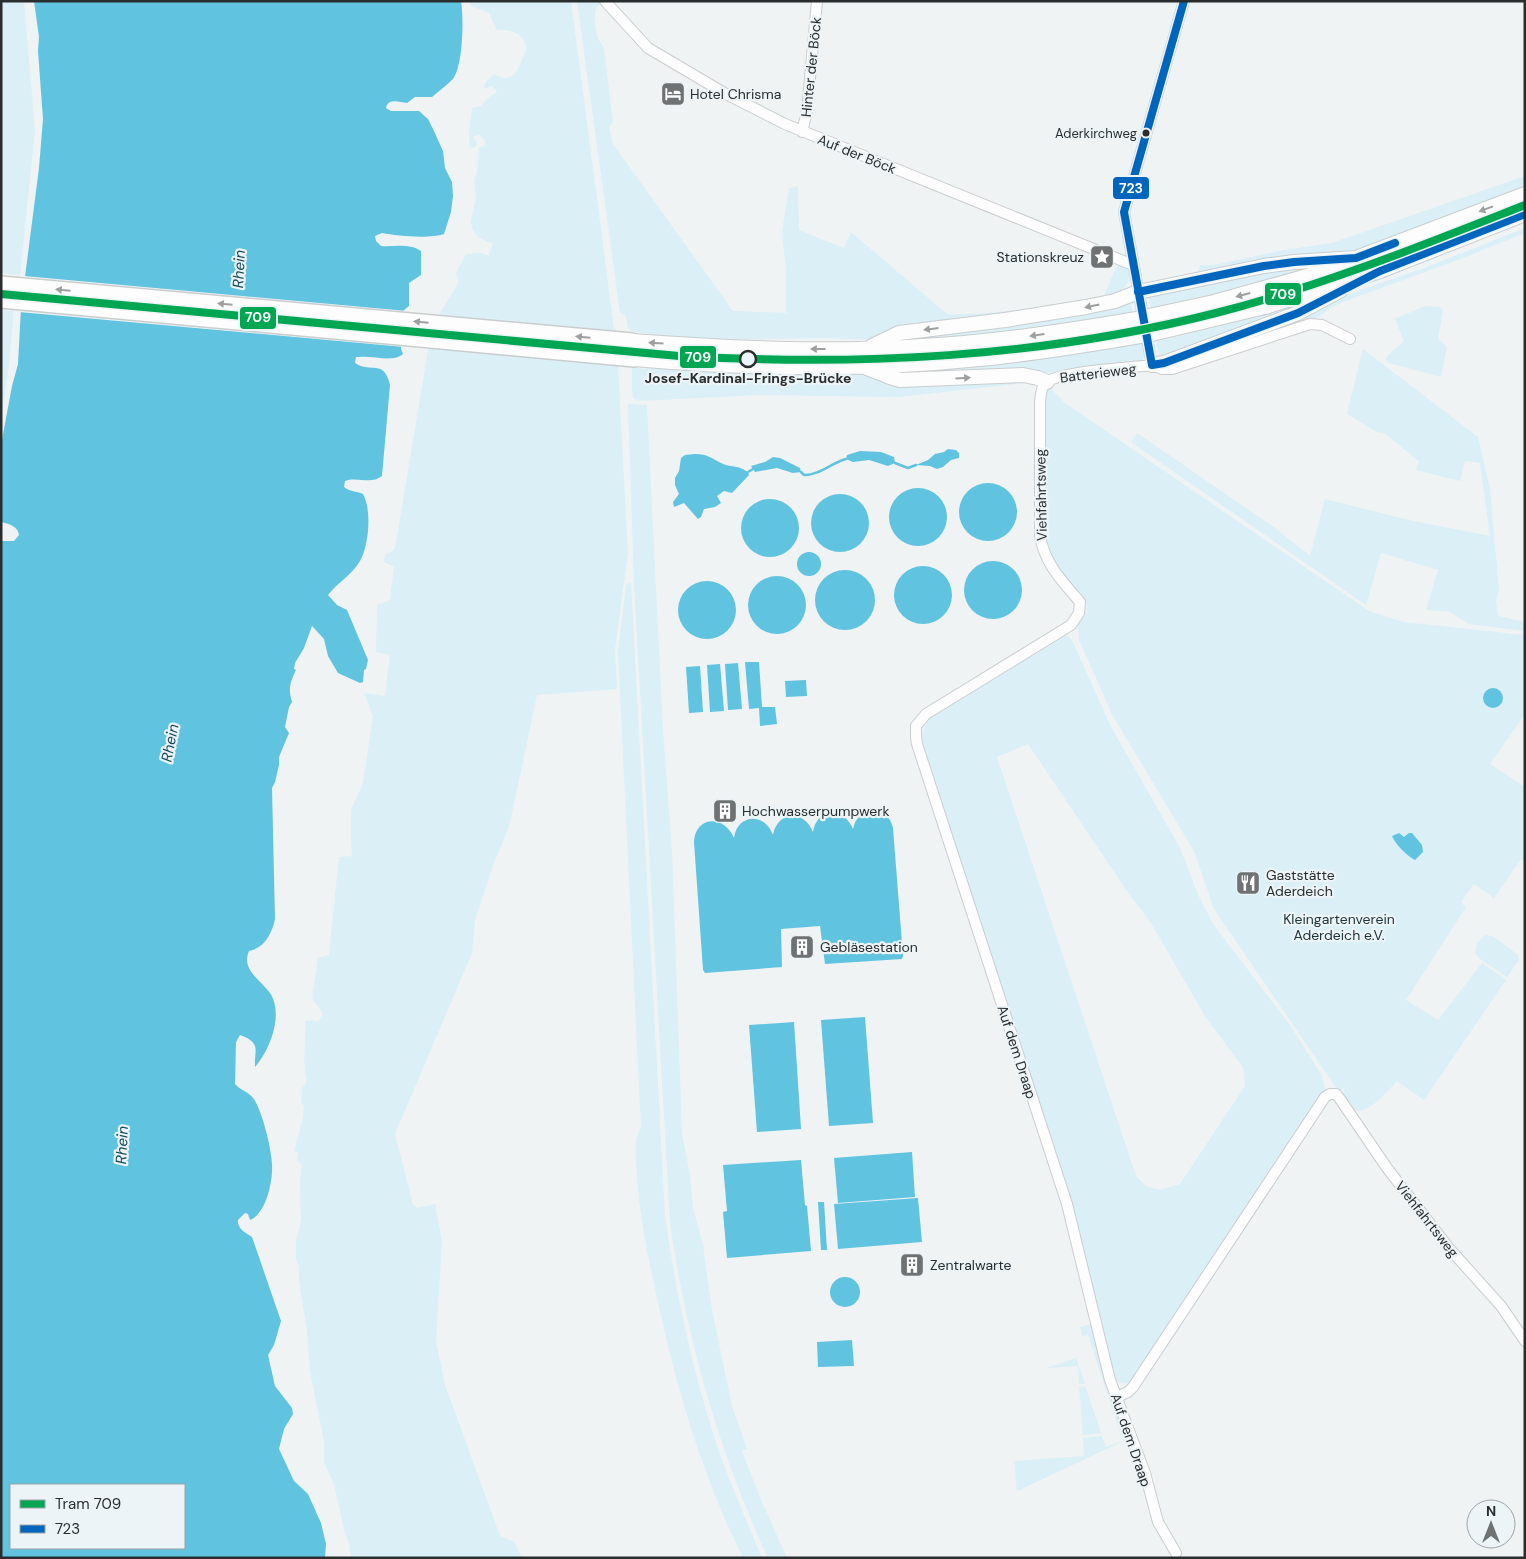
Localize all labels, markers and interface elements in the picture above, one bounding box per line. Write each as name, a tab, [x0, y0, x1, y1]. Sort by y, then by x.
street label: Hinter der Böck	[797, 16, 825, 118]
hotel icon: Hotel Chrisma	[660, 81, 686, 107]
place label: Hotel Chrisma	[690, 85, 781, 103]
place label: Aderkirchweg	[1055, 125, 1137, 142]
marker: Aderkirchweg	[1141, 128, 1151, 138]
street label: Auf der Böck	[815, 130, 899, 178]
line badge: 723	[1112, 176, 1150, 200]
text: 723	[1119, 179, 1143, 197]
one-way arrow	[1479, 206, 1494, 213]
place icon: Stationskreuz	[1089, 244, 1115, 270]
place label: Stationskreuz	[996, 248, 1084, 266]
water label: Rhein	[228, 249, 250, 289]
line badge: 709	[1264, 282, 1302, 306]
one-way arrow	[55, 285, 71, 293]
text: 709	[1270, 285, 1296, 303]
one-way arrow	[1236, 291, 1251, 299]
one-way arrow	[216, 300, 232, 308]
one-way arrow	[1084, 302, 1099, 310]
line badge: 709	[239, 306, 277, 330]
text: 709	[245, 308, 271, 326]
one-way arrow	[413, 318, 429, 326]
one-way arrow	[923, 325, 939, 333]
one-way arrow	[1028, 331, 1044, 339]
one-way arrow	[575, 332, 591, 340]
one-way arrow	[648, 339, 664, 347]
line badge: 709	[679, 345, 717, 369]
one-way arrow	[810, 345, 826, 353]
text: 709	[685, 348, 711, 366]
marker: Josef-Kardinal-Frings-Brücke	[739, 350, 757, 368]
street label: Batterieweg	[1059, 359, 1137, 387]
place label: Josef-Kardinal-Frings-Brücke	[645, 369, 851, 387]
one-way arrow	[955, 374, 971, 382]
street label: Viehfahrtsweg	[1031, 448, 1051, 541]
water label: Rhein	[157, 722, 184, 764]
building icon: Hochwasserpumpwerk	[712, 798, 738, 824]
place label: Hochwasserpumpwerk	[742, 802, 890, 820]
place label: Gaststätte Aderdeich	[1266, 866, 1335, 900]
restaurant icon: Gaststätte Aderdeich	[1235, 870, 1261, 896]
park label: Kleingartenverein Aderdeich e.V.	[1283, 910, 1395, 944]
building icon: Gebläsestation	[789, 934, 815, 960]
place label: Gebläsestation	[820, 938, 918, 956]
street label: Auf dem Draap	[993, 1003, 1041, 1101]
water label: Rhein	[111, 1125, 133, 1165]
street label: Viehfahrtsweg	[1391, 1177, 1463, 1261]
building icon: Zentralwarte	[899, 1252, 925, 1278]
place label: Zentralwarte	[930, 1256, 1011, 1274]
street label: Auf dem Draap	[1107, 1391, 1155, 1489]
legend	[10, 1484, 185, 1549]
text: Tram 709	[55, 1494, 121, 1514]
north arrow	[1466, 1499, 1516, 1549]
text: N	[1486, 1502, 1496, 1520]
text: 723	[55, 1519, 80, 1539]

